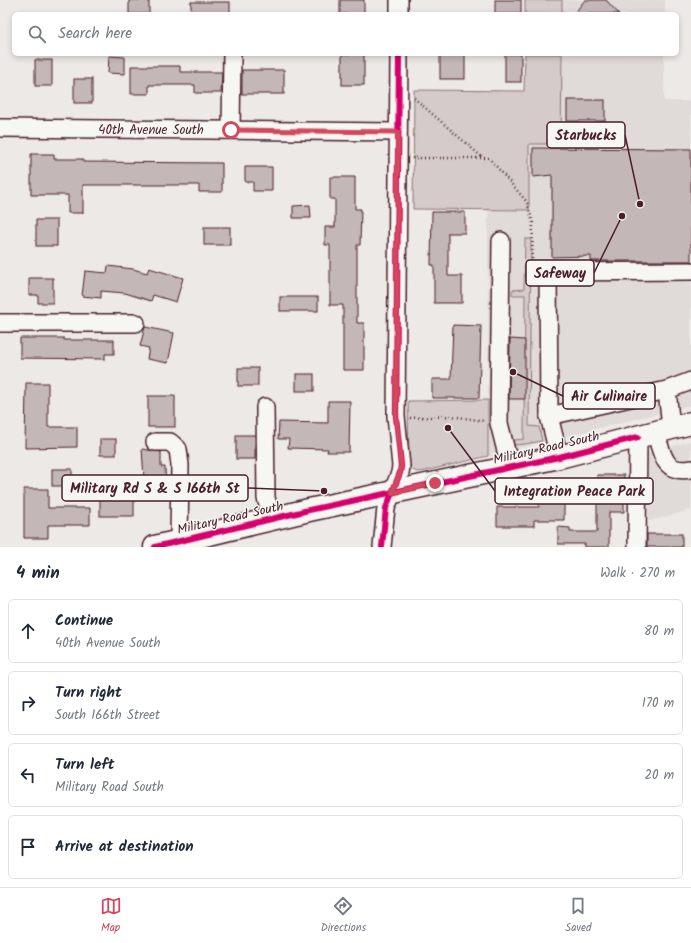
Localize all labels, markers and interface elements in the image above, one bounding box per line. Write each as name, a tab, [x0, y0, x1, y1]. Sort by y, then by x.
search box	[12, 12, 679, 56]
text: Search here	[58, 22, 132, 46]
icon: search	[26, 23, 48, 45]
street label: 40th Avenue South	[98, 120, 204, 141]
route start	[222, 121, 240, 139]
callout: Starbucks	[547, 122, 625, 148]
text: Starbucks	[555, 125, 617, 147]
callout: Safeway	[526, 260, 594, 286]
text: Safeway	[534, 263, 587, 285]
callout: Air Culinaire	[563, 383, 655, 409]
text: Air Culinaire	[571, 386, 647, 408]
street label: Military Road South	[491, 426, 602, 471]
route end	[426, 474, 444, 492]
callout: Military Rd S & S 166th St	[62, 475, 248, 501]
text: Military Rd S & S 166th St	[70, 478, 241, 500]
callout: Integration Peace Park	[495, 478, 653, 504]
text: Integration Peace Park	[503, 481, 646, 503]
street label: Military Road South	[175, 496, 286, 541]
text: 4 min	[16, 560, 60, 587]
text: Walk · 270 m	[600, 563, 675, 584]
text: Continue	[55, 609, 113, 633]
icon: ahead	[17, 620, 39, 642]
text: 80 m	[644, 621, 674, 642]
text: 40th Avenue South	[55, 633, 160, 654]
text: Turn right	[55, 681, 122, 705]
icon: right	[17, 692, 39, 714]
text: 170 m	[642, 693, 674, 714]
text: South 166th Street	[55, 705, 160, 726]
text: Turn left	[55, 753, 115, 777]
icon: left	[17, 764, 39, 786]
text: 20 m	[644, 765, 674, 786]
text: Military Road South	[55, 777, 164, 798]
text: Arrive at destination	[55, 835, 194, 859]
icon: arrive	[17, 836, 39, 858]
tab: Map	[100, 895, 122, 937]
tab: Directions	[321, 895, 366, 937]
tab: Saved	[565, 895, 591, 937]

